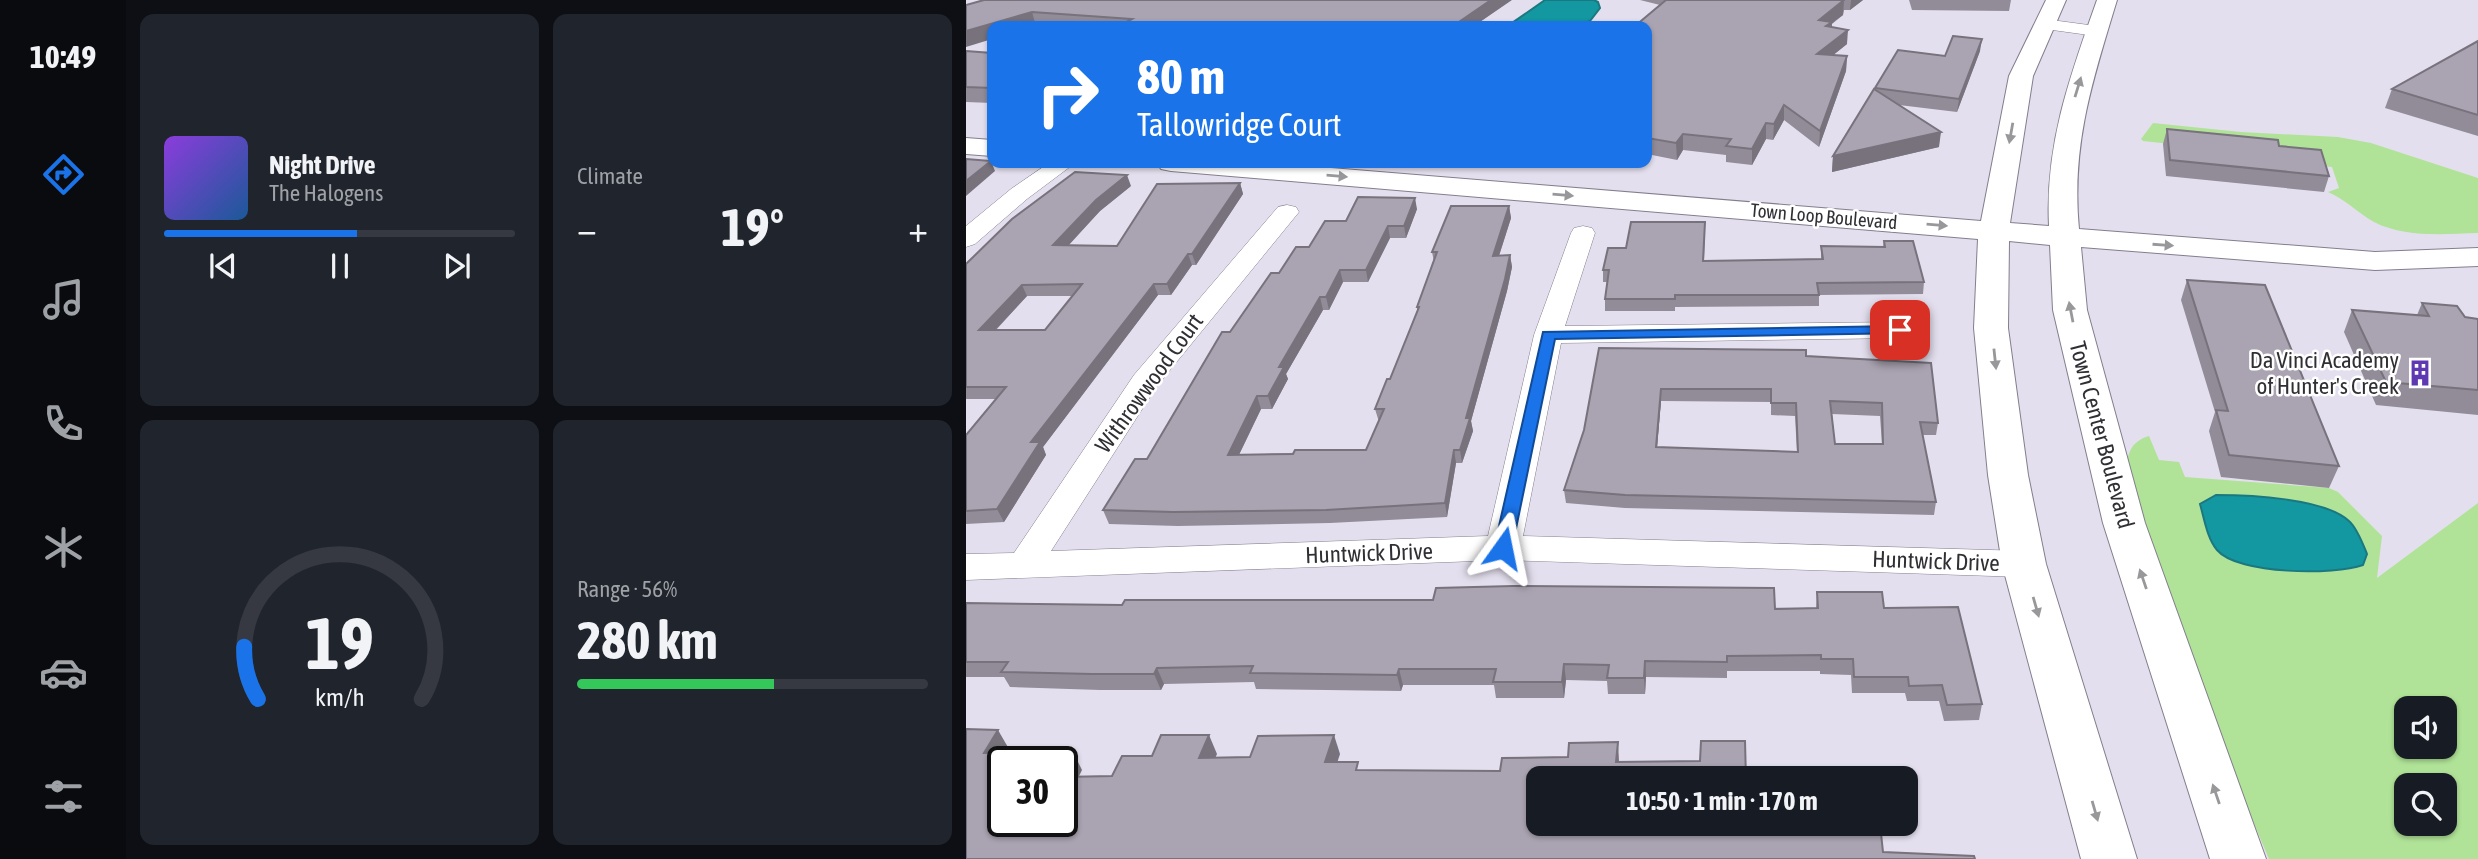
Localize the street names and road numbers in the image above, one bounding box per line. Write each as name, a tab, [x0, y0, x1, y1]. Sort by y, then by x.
street label: Town Loop Boulevard	[1750, 199, 1898, 233]
street label: Withrowwood Court	[1090, 308, 1208, 458]
street label: Town Center Boulevard	[2065, 339, 2139, 531]
street label: Huntwick Drive	[1305, 538, 1433, 568]
street label: Huntwick Drive	[1872, 546, 2000, 576]

